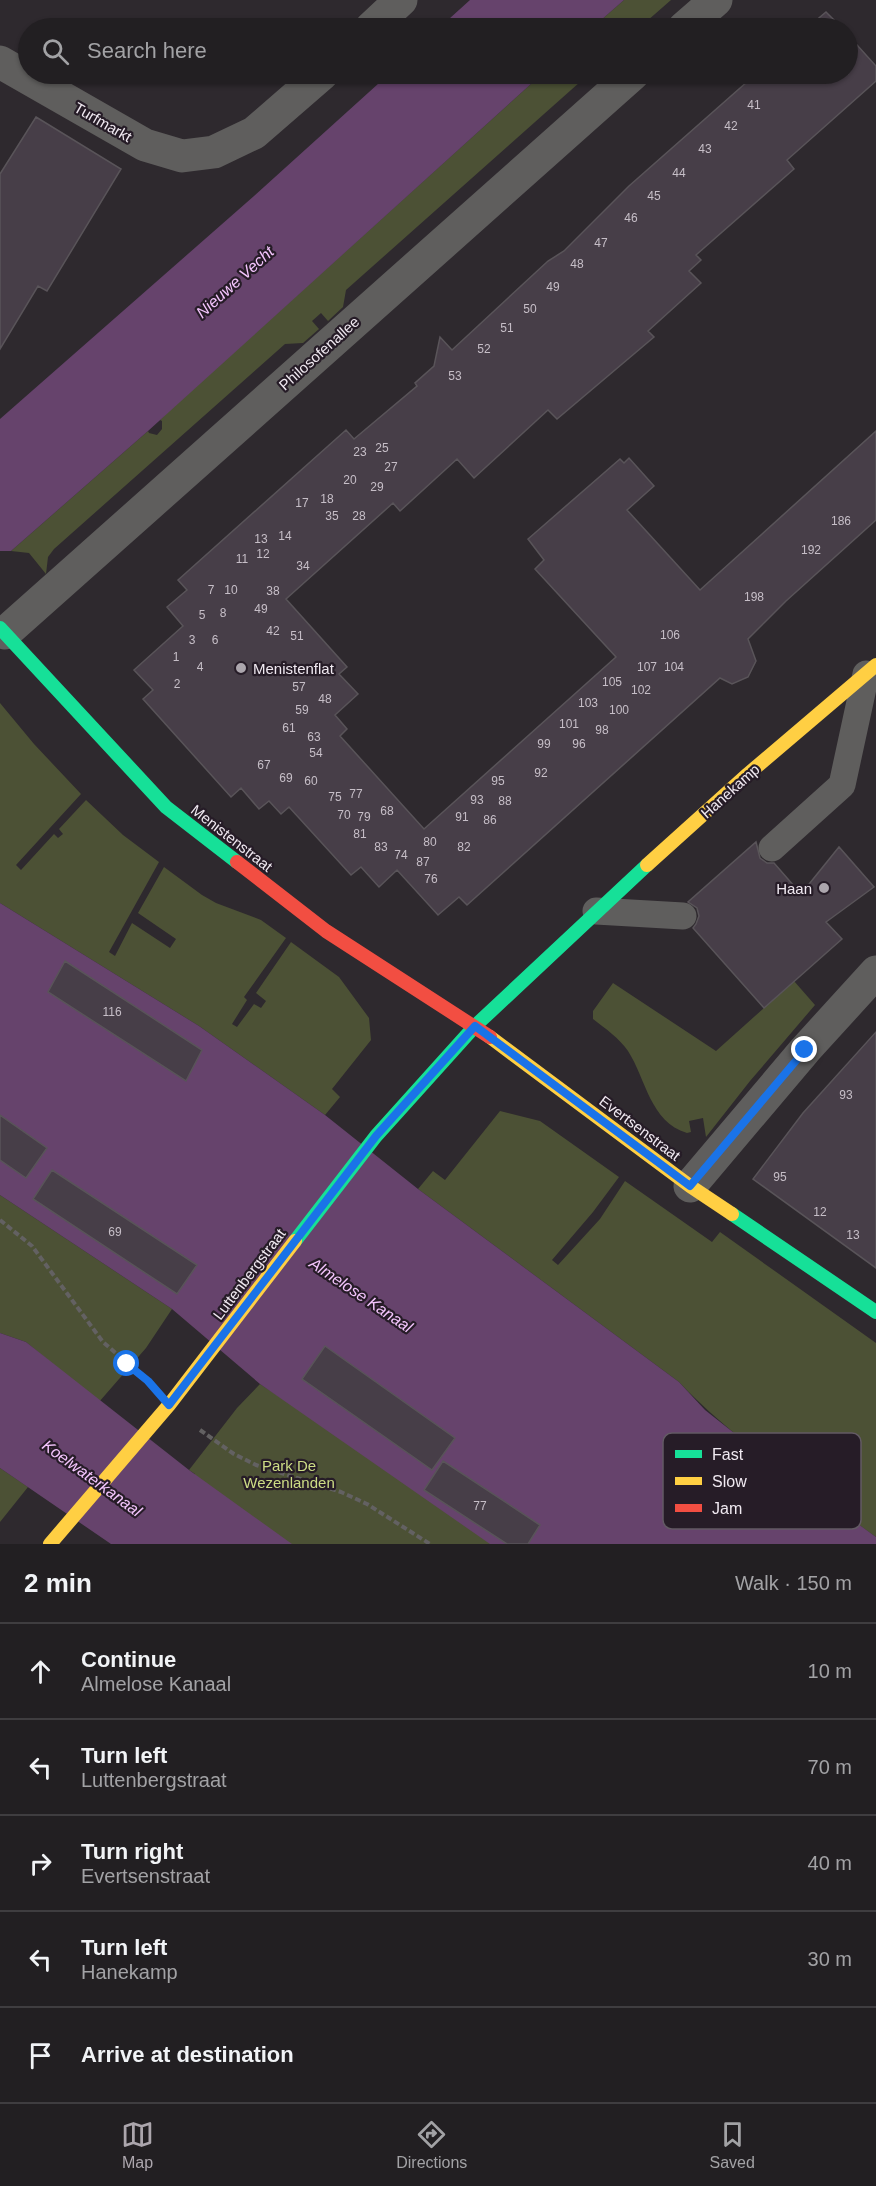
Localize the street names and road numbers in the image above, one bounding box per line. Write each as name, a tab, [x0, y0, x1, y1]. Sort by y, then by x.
street label: Turfmarkt	[71, 99, 136, 146]
street label: Philosofenallee	[276, 313, 362, 393]
street label: Hanekamp	[697, 760, 763, 822]
street label: Menistenstraat	[188, 801, 277, 875]
street label: Evertsenstraat	[596, 1092, 684, 1164]
street label: Luttenbergstraat	[209, 1225, 289, 1323]

